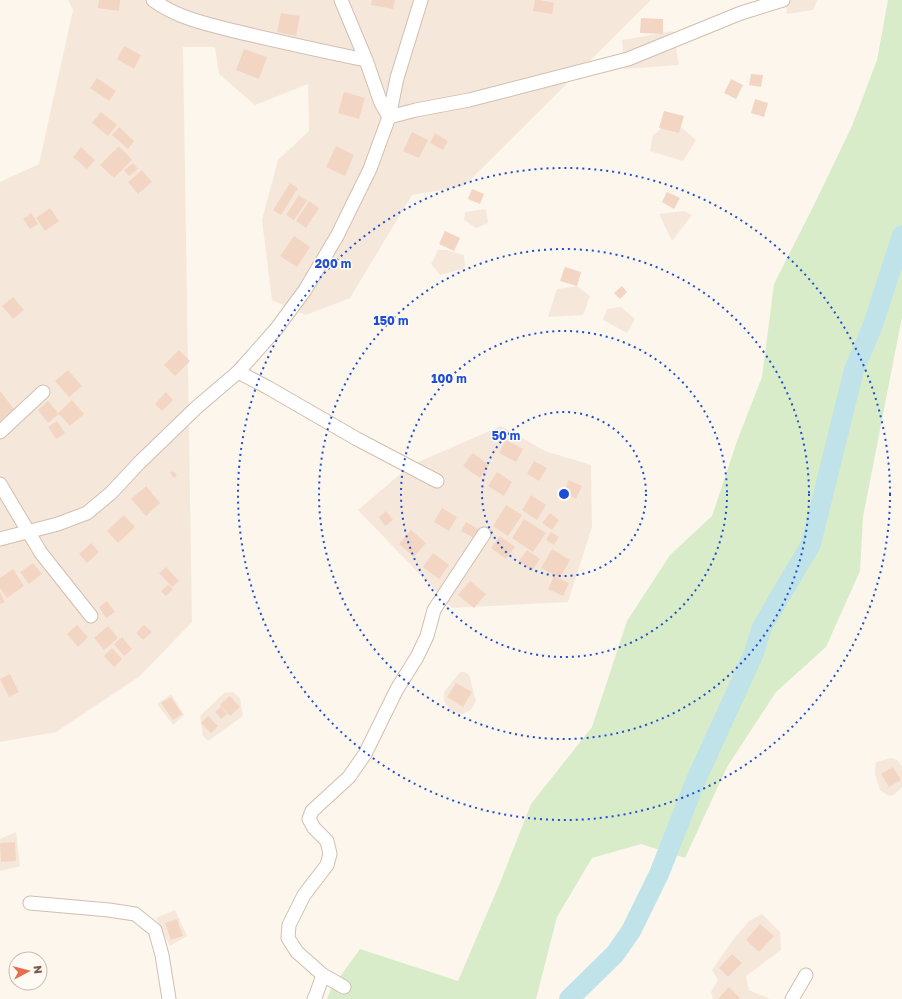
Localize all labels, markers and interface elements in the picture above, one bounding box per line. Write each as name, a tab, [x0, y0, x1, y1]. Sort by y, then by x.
text: 200 m	[315, 256, 351, 271]
text: 150 m	[374, 313, 408, 328]
text: 100 m	[431, 371, 467, 386]
text: 50 m	[492, 428, 520, 443]
centre of rings	[557, 487, 571, 501]
north arrow	[8, 951, 48, 991]
text: N	[31, 965, 45, 975]

